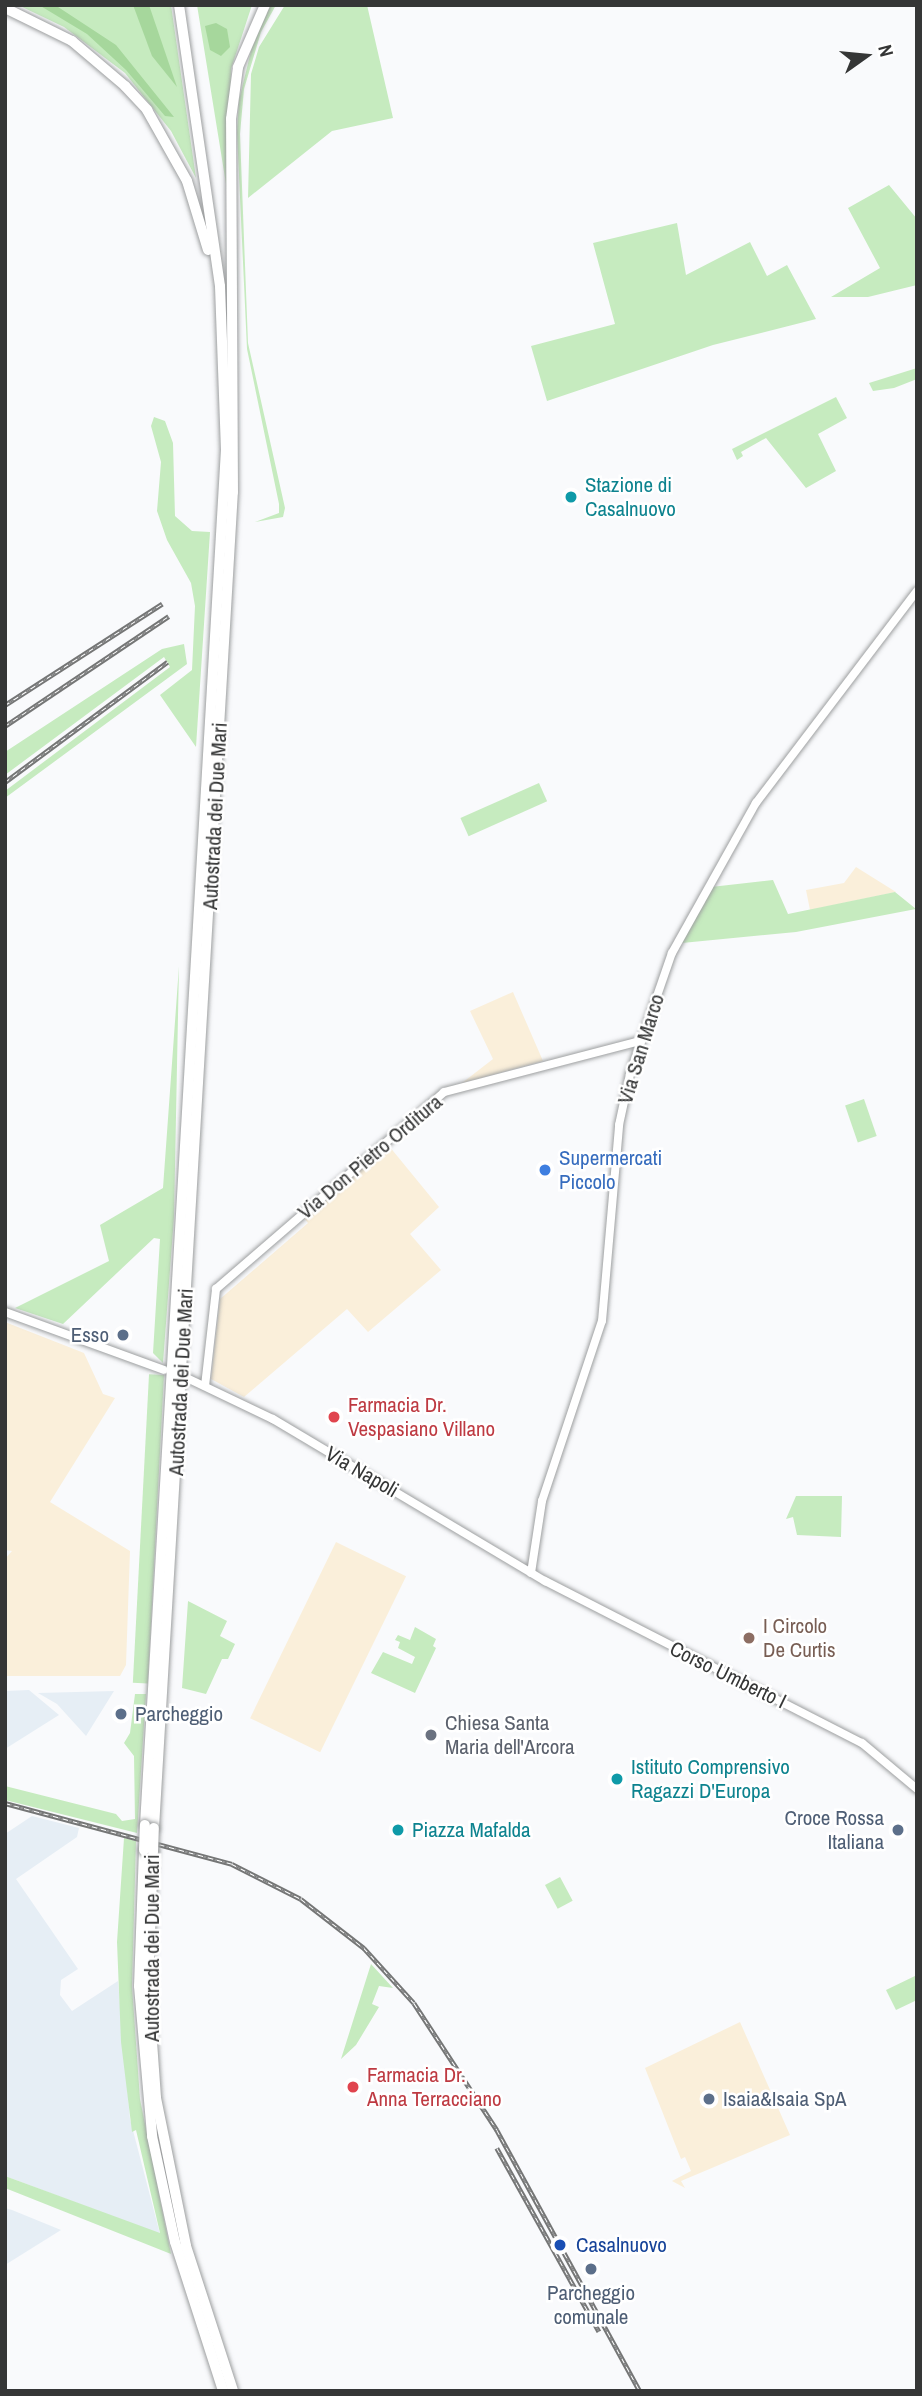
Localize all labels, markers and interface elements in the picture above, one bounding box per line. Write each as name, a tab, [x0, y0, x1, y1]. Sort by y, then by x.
north arrow	[831, 21, 901, 91]
text: N	[872, 42, 900, 59]
place label: Stazione di Casalnuovo	[585, 472, 676, 522]
marker: Stazione di Casalnuovo	[563, 489, 579, 505]
street label: Autostrada dei Due Mari	[198, 722, 232, 910]
street label: Via San Marco	[612, 991, 670, 1107]
street label: Via Don Pietro Orditura	[293, 1089, 447, 1225]
place label: Supermercati Piccolo	[559, 1145, 662, 1195]
marker: Supermercati Piccolo	[537, 1162, 553, 1178]
street label: Autostrada dei Due Mari	[164, 1288, 198, 1476]
place label: Esso	[71, 1322, 109, 1348]
marker: Esso	[115, 1327, 131, 1343]
place label: Farmacia Dr. Vespasiano Villano	[348, 1392, 495, 1442]
marker: Farmacia Dr. Vespasiano Villano	[326, 1409, 342, 1425]
street label: Via Napoli	[321, 1441, 403, 1503]
place label: I Circolo De Curtis	[763, 1613, 836, 1663]
marker: I Circolo De Curtis	[741, 1630, 757, 1646]
street label: Corso Umberto I	[666, 1636, 790, 1714]
place label: Parcheggio	[135, 1701, 223, 1727]
marker: Parcheggio	[113, 1706, 129, 1722]
place label: Chiesa Santa Maria dell'Arcora	[445, 1710, 575, 1760]
marker: Chiesa Santa Maria dell'Arcora	[423, 1727, 439, 1743]
place label: Istituto Comprensivo Ragazzi D'Europa	[631, 1754, 790, 1804]
marker: Istituto Comprensivo Ragazzi D'Europa	[609, 1771, 625, 1787]
place label: Croce Rossa Italiana	[784, 1805, 884, 1855]
place label: Piazza Mafalda	[412, 1817, 531, 1843]
marker: Piazza Mafalda	[390, 1822, 406, 1838]
marker: Croce Rossa Italiana	[890, 1822, 906, 1838]
street label: Autostrada dei Due Mari	[139, 1854, 165, 2042]
place label: Farmacia Dr. Anna Terracciano	[367, 2062, 502, 2112]
marker: Farmacia Dr. Anna Terracciano	[345, 2079, 361, 2095]
place label: Isaia&Isaia SpA	[723, 2086, 847, 2112]
marker: Isaia&Isaia SpA	[701, 2091, 717, 2107]
place label: Casalnuovo	[576, 2232, 667, 2258]
marker: Casalnuovo	[550, 2235, 570, 2255]
marker: Parcheggio comunale	[583, 2261, 599, 2277]
place label: Parcheggio comunale	[547, 2280, 635, 2330]

